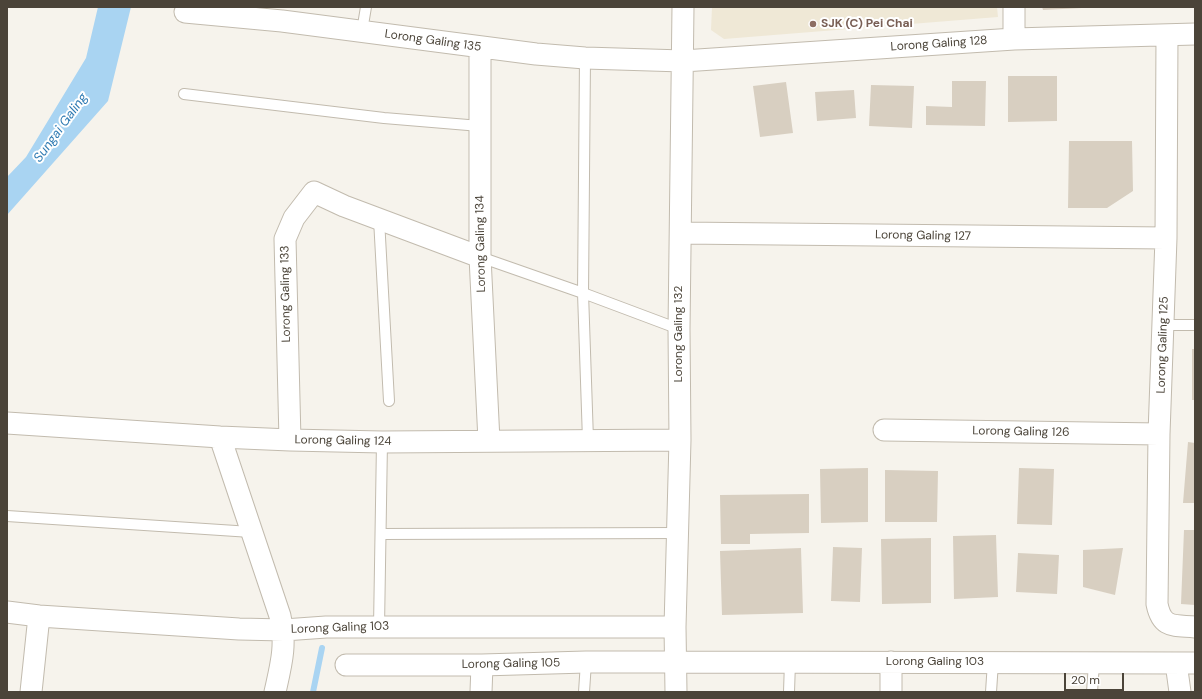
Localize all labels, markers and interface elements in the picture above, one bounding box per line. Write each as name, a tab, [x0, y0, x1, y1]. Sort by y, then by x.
place label: SJK (C) Pei Chai	[821, 17, 913, 31]
marker: SJK (C) Pei Chai	[808, 19, 818, 29]
street label: Lorong Galing 135	[384, 27, 482, 55]
street label: Lorong Galing 128	[890, 33, 988, 55]
water label: Sungai Galing	[31, 90, 91, 166]
street label: Lorong Galing 134	[473, 195, 489, 293]
street label: Lorong Galing 127	[875, 228, 971, 244]
street label: Lorong Galing 133	[278, 245, 294, 343]
street label: Lorong Galing 132	[672, 286, 686, 382]
street label: Lorong Galing 125	[1154, 296, 1172, 394]
street label: Lorong Galing 126	[972, 424, 1070, 440]
street label: Lorong Galing 124	[294, 433, 392, 449]
street label: Lorong Galing 103	[291, 619, 389, 637]
street label: Lorong Galing 103	[886, 655, 984, 669]
street label: Lorong Galing 105	[462, 656, 560, 672]
scale bar	[1066, 665, 1126, 691]
text: 20 m	[1071, 672, 1100, 688]

